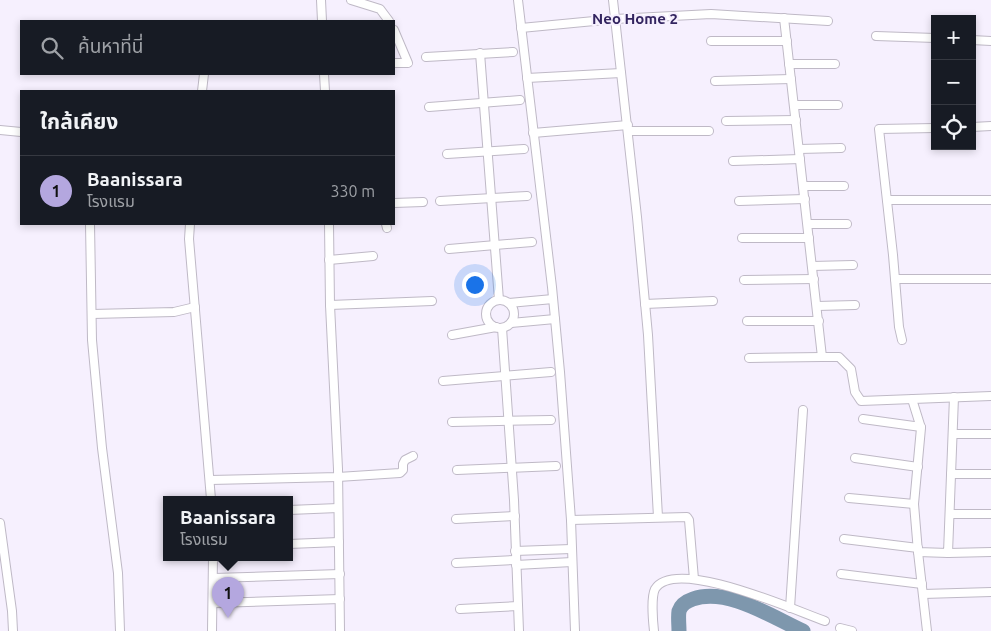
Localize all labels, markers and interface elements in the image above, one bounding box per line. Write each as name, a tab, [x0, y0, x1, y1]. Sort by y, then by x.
district label: Neo Home 2	[592, 10, 678, 27]
map controls	[931, 15, 976, 150]
button: +	[931, 15, 976, 60]
search box	[20, 20, 395, 75]
icon: search	[38, 34, 66, 62]
text: ค้นหาที่นี่	[78, 35, 143, 57]
button: −	[931, 60, 976, 105]
button: locate	[931, 105, 976, 150]
text: ใกล้เคียง	[40, 109, 118, 133]
text: Baanissara	[87, 168, 183, 190]
text: 1	[51, 182, 61, 200]
text: 330 m	[330, 182, 375, 200]
text: โรงแรม	[87, 192, 135, 210]
your location	[462, 272, 488, 298]
popup	[163, 496, 293, 561]
text: Baanissara	[180, 506, 276, 528]
text: โรงแรม	[180, 530, 228, 548]
pin: 1	[212, 577, 244, 618]

